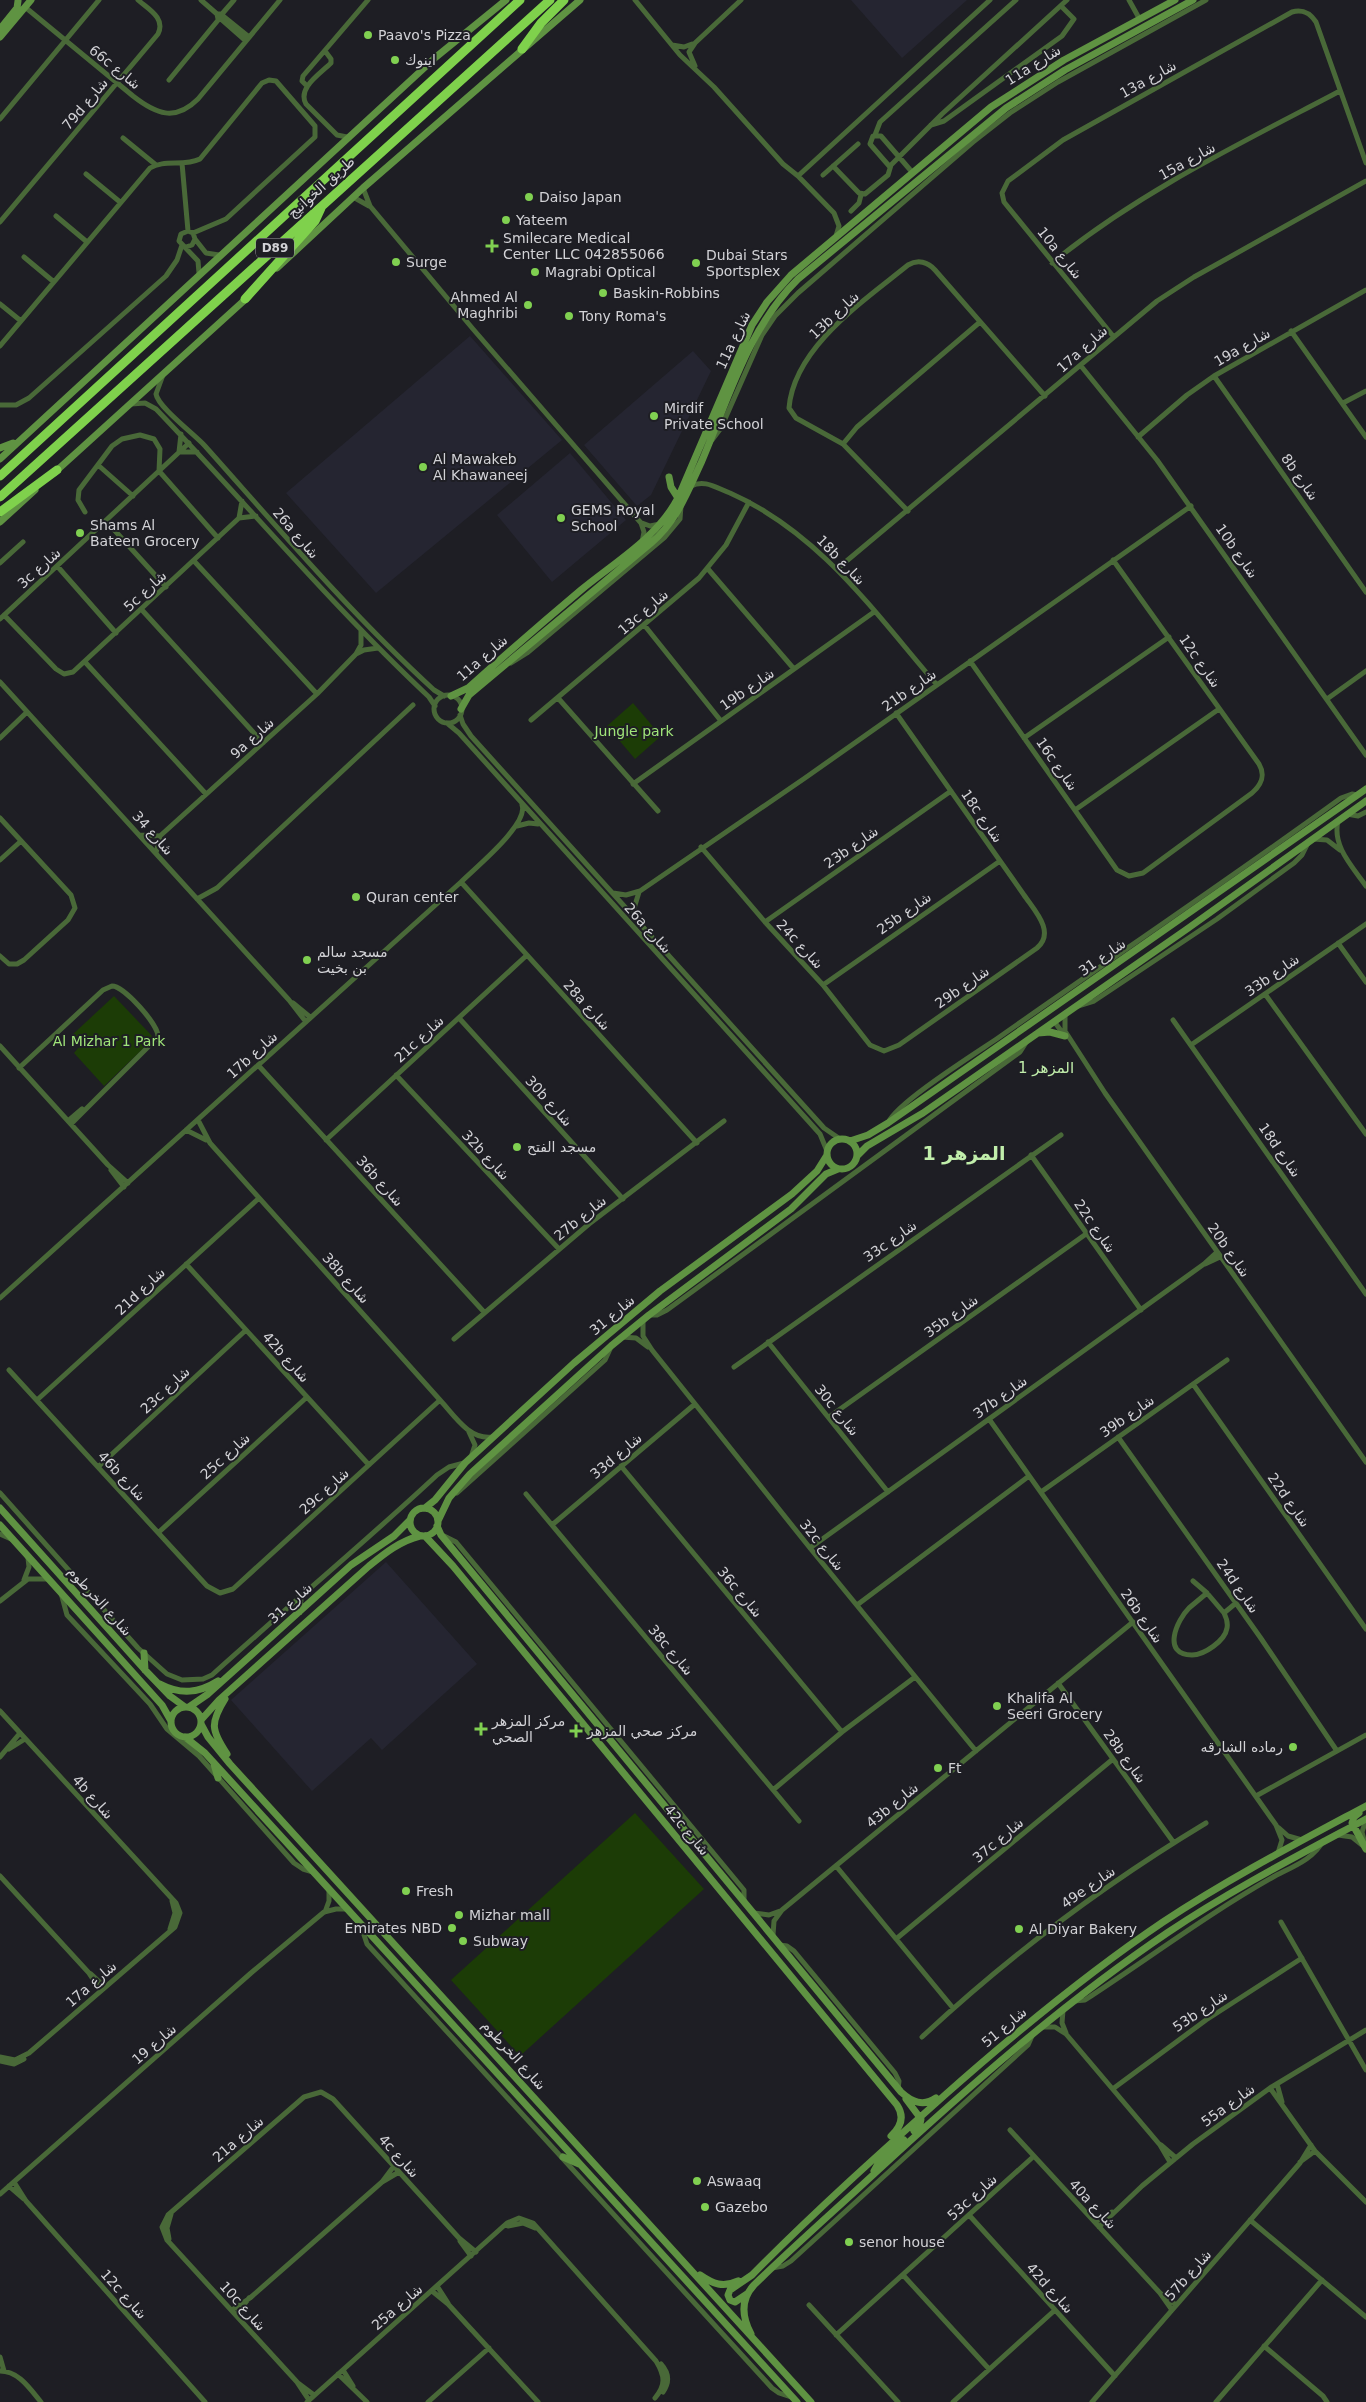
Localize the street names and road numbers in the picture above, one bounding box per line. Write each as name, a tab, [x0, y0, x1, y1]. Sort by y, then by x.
street label: 66c شارع	[86, 42, 144, 93]
street label: 11a شارع	[1002, 42, 1064, 89]
street label: 13a شارع	[1117, 57, 1179, 102]
street label: 79d شارع	[59, 75, 112, 134]
street label: 15a شارع	[1156, 139, 1218, 184]
street label: طريق الخوانيج	[284, 153, 358, 222]
street label: 10a شارع	[1034, 224, 1086, 283]
road number: D89	[256, 238, 294, 258]
street label: 13b شارع	[806, 288, 863, 343]
street label: 11a شارع	[713, 309, 754, 372]
street label: 17a شارع	[1054, 322, 1111, 376]
street label: 19a شارع	[1211, 325, 1273, 370]
street label: 8b شارع	[1277, 451, 1322, 504]
street label: 26a شارع	[269, 504, 322, 562]
street label: 10b شارع	[1212, 521, 1261, 582]
street label: 18b شارع	[813, 532, 868, 589]
street label: 3c شارع	[14, 545, 64, 592]
street label: 5c شارع	[120, 567, 170, 615]
street label: 13c شارع	[615, 586, 672, 639]
street label: 12c شارع	[1175, 631, 1224, 691]
street label: 11a شارع	[453, 632, 511, 685]
street label: 19b شارع	[717, 665, 778, 714]
street label: 21b شارع	[879, 666, 940, 715]
street label: 9a شارع	[227, 714, 278, 762]
street label: 16c شارع	[1032, 734, 1081, 794]
street label: 18c شارع	[957, 786, 1006, 846]
street label: شارع 34	[128, 808, 177, 859]
street label: 23b شارع	[821, 823, 882, 872]
street label: 25b شارع	[874, 889, 935, 938]
street label: 26a شارع	[621, 900, 675, 957]
street label: 24c شارع	[773, 916, 827, 972]
street label: شارع 31	[1076, 935, 1129, 980]
street label: 33b شارع	[1242, 951, 1303, 1000]
street label: 29b شارع	[932, 963, 993, 1012]
street label: 28a شارع	[560, 977, 614, 1034]
street label: 21c شارع	[391, 1012, 447, 1066]
street label: 17b شارع	[224, 1028, 281, 1083]
street label: 30b شارع	[521, 1073, 576, 1130]
street label: 18d شارع	[1255, 1120, 1304, 1181]
street label: 32b شارع	[458, 1127, 513, 1184]
street label: 36b شارع	[352, 1153, 407, 1210]
street label: 27b شارع	[551, 1192, 610, 1245]
street label: 22c شارع	[1070, 1196, 1119, 1256]
street label: 33c شارع	[860, 1217, 920, 1266]
street label: 20b شارع	[1204, 1220, 1253, 1281]
street label: 38b شارع	[318, 1250, 373, 1307]
street label: 21d شارع	[112, 1264, 169, 1319]
street label: 35b شارع	[921, 1291, 981, 1342]
street label: شارع 31	[586, 1292, 638, 1339]
street label: 42b شارع	[258, 1329, 313, 1386]
street label: 23c شارع	[137, 1363, 193, 1417]
street label: 37b شارع	[970, 1372, 1030, 1423]
street label: 30c شارع	[811, 1381, 862, 1439]
street label: 39b شارع	[1097, 1392, 1158, 1441]
street label: 25c شارع	[197, 1430, 254, 1483]
street label: 33d شارع	[587, 1430, 646, 1483]
street label: 46b شارع	[94, 1448, 149, 1505]
street label: 29c شارع	[296, 1465, 353, 1518]
street label: 22d شارع	[1264, 1470, 1313, 1531]
street label: 32c شارع	[796, 1516, 847, 1574]
street label: 24d شارع	[1213, 1556, 1262, 1617]
street label: شارع الخرطوم	[64, 1563, 135, 1640]
street label: 36c شارع	[713, 1563, 766, 1621]
street label: شارع 31	[265, 1579, 316, 1628]
street label: 26b شارع	[1117, 1586, 1166, 1647]
street label: 38c شارع	[644, 1621, 697, 1679]
street label: 28b شارع	[1099, 1726, 1150, 1786]
street label: 4b شارع	[68, 1772, 117, 1823]
street label: 43b شارع	[863, 1779, 922, 1832]
street label: 42c شارع	[660, 1801, 713, 1859]
street label: 37c شارع	[969, 1814, 1027, 1867]
street label: 49e شارع	[1058, 1863, 1119, 1912]
street label: 17a شارع	[62, 1958, 120, 2011]
street label: 53b شارع	[1170, 1987, 1231, 2036]
street label: شارع 51	[978, 2004, 1030, 2051]
street label: شارع الخرطوم	[478, 2017, 549, 2094]
street label: شارع 19	[129, 2020, 180, 2068]
street label: 55a شارع	[1198, 2080, 1258, 2130]
street label: 21a شارع	[209, 2113, 267, 2166]
street label: 4c شارع	[375, 2131, 422, 2181]
street label: 53c شارع	[944, 2171, 1001, 2224]
street label: 40a شارع	[1065, 2176, 1120, 2233]
street label: 57b شارع	[1162, 2246, 1215, 2304]
street label: 42d شارع	[1022, 2260, 1077, 2317]
street label: 12c شارع	[97, 2266, 150, 2323]
street label: 10c شارع	[216, 2278, 269, 2335]
street label: 25a شارع	[368, 2281, 426, 2334]

